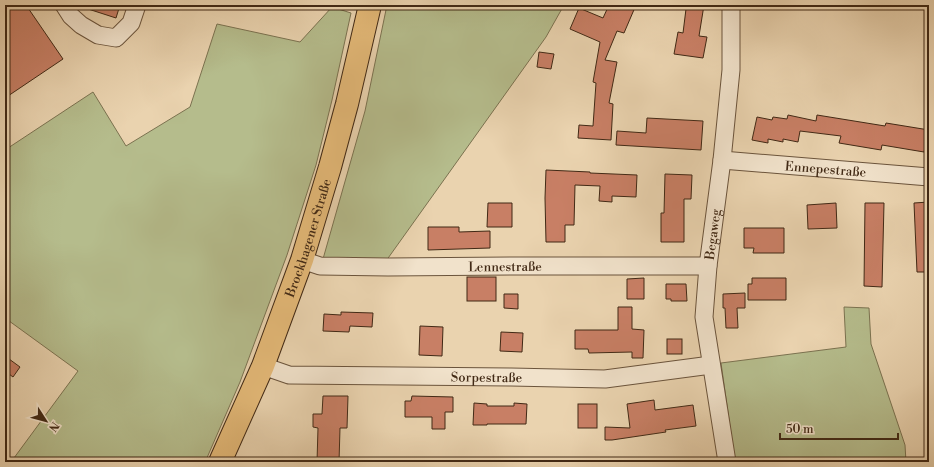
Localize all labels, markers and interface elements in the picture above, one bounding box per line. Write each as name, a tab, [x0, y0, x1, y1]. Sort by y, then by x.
street label: Ennepestraße	[784, 158, 867, 181]
street label: Brockhagener Straße	[282, 177, 335, 301]
street label: Begaweg	[702, 208, 725, 262]
street label: Lennestraße	[468, 259, 542, 275]
street label: Sorpestraße	[451, 369, 523, 386]
north arrow	[26, 401, 66, 441]
scale bar	[780, 415, 898, 441]
text: N	[45, 419, 62, 434]
text: 50 m	[786, 422, 814, 437]

